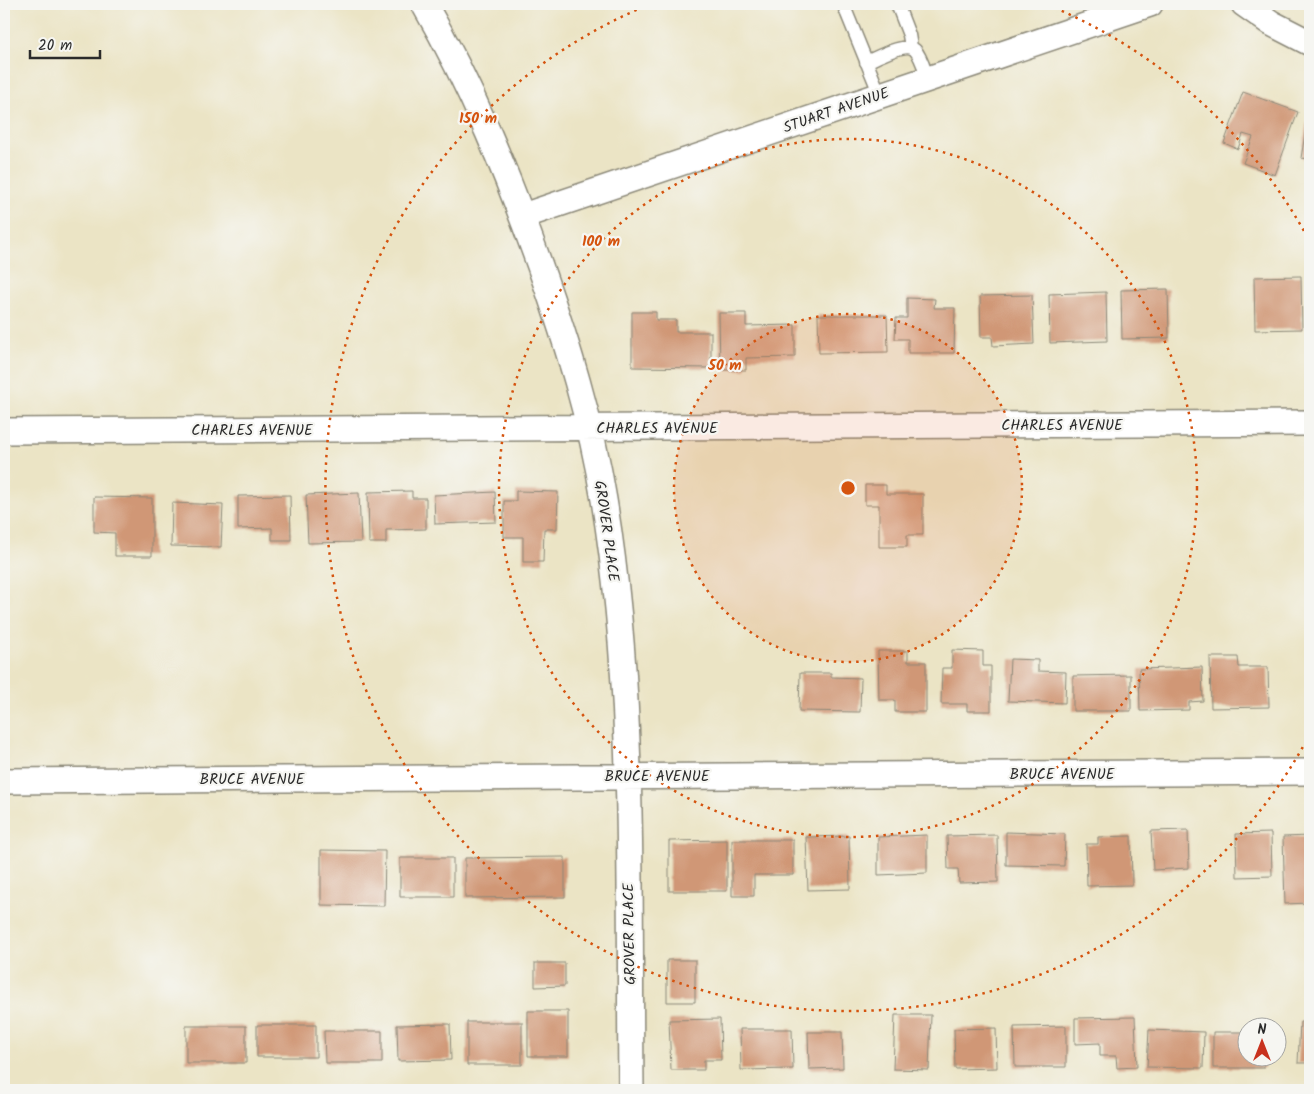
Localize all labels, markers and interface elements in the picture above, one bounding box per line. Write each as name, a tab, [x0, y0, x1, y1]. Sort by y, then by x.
scale bar	[30, 28, 100, 60]
text: 20 m	[38, 34, 72, 58]
street label: STUART AVENUE	[780, 81, 894, 140]
text: 150 m	[459, 107, 497, 131]
text: 100 m	[582, 230, 620, 254]
text: 50 m	[707, 354, 742, 378]
street label: CHARLES AVENUE	[1001, 414, 1124, 438]
street label: CHARLES AVENUE	[596, 417, 719, 441]
street label: CHARLES AVENUE	[191, 419, 314, 443]
street label: GROVER PLACE	[587, 479, 625, 584]
centre of rings	[839, 479, 857, 497]
street label: BRUCE AVENUE	[1010, 763, 1116, 787]
street label: BRUCE AVENUE	[605, 765, 711, 789]
street label: BRUCE AVENUE	[200, 768, 306, 792]
street label: GROVER PLACE	[617, 882, 643, 985]
north arrow	[1236, 1016, 1286, 1066]
text: N	[1258, 1019, 1267, 1041]

